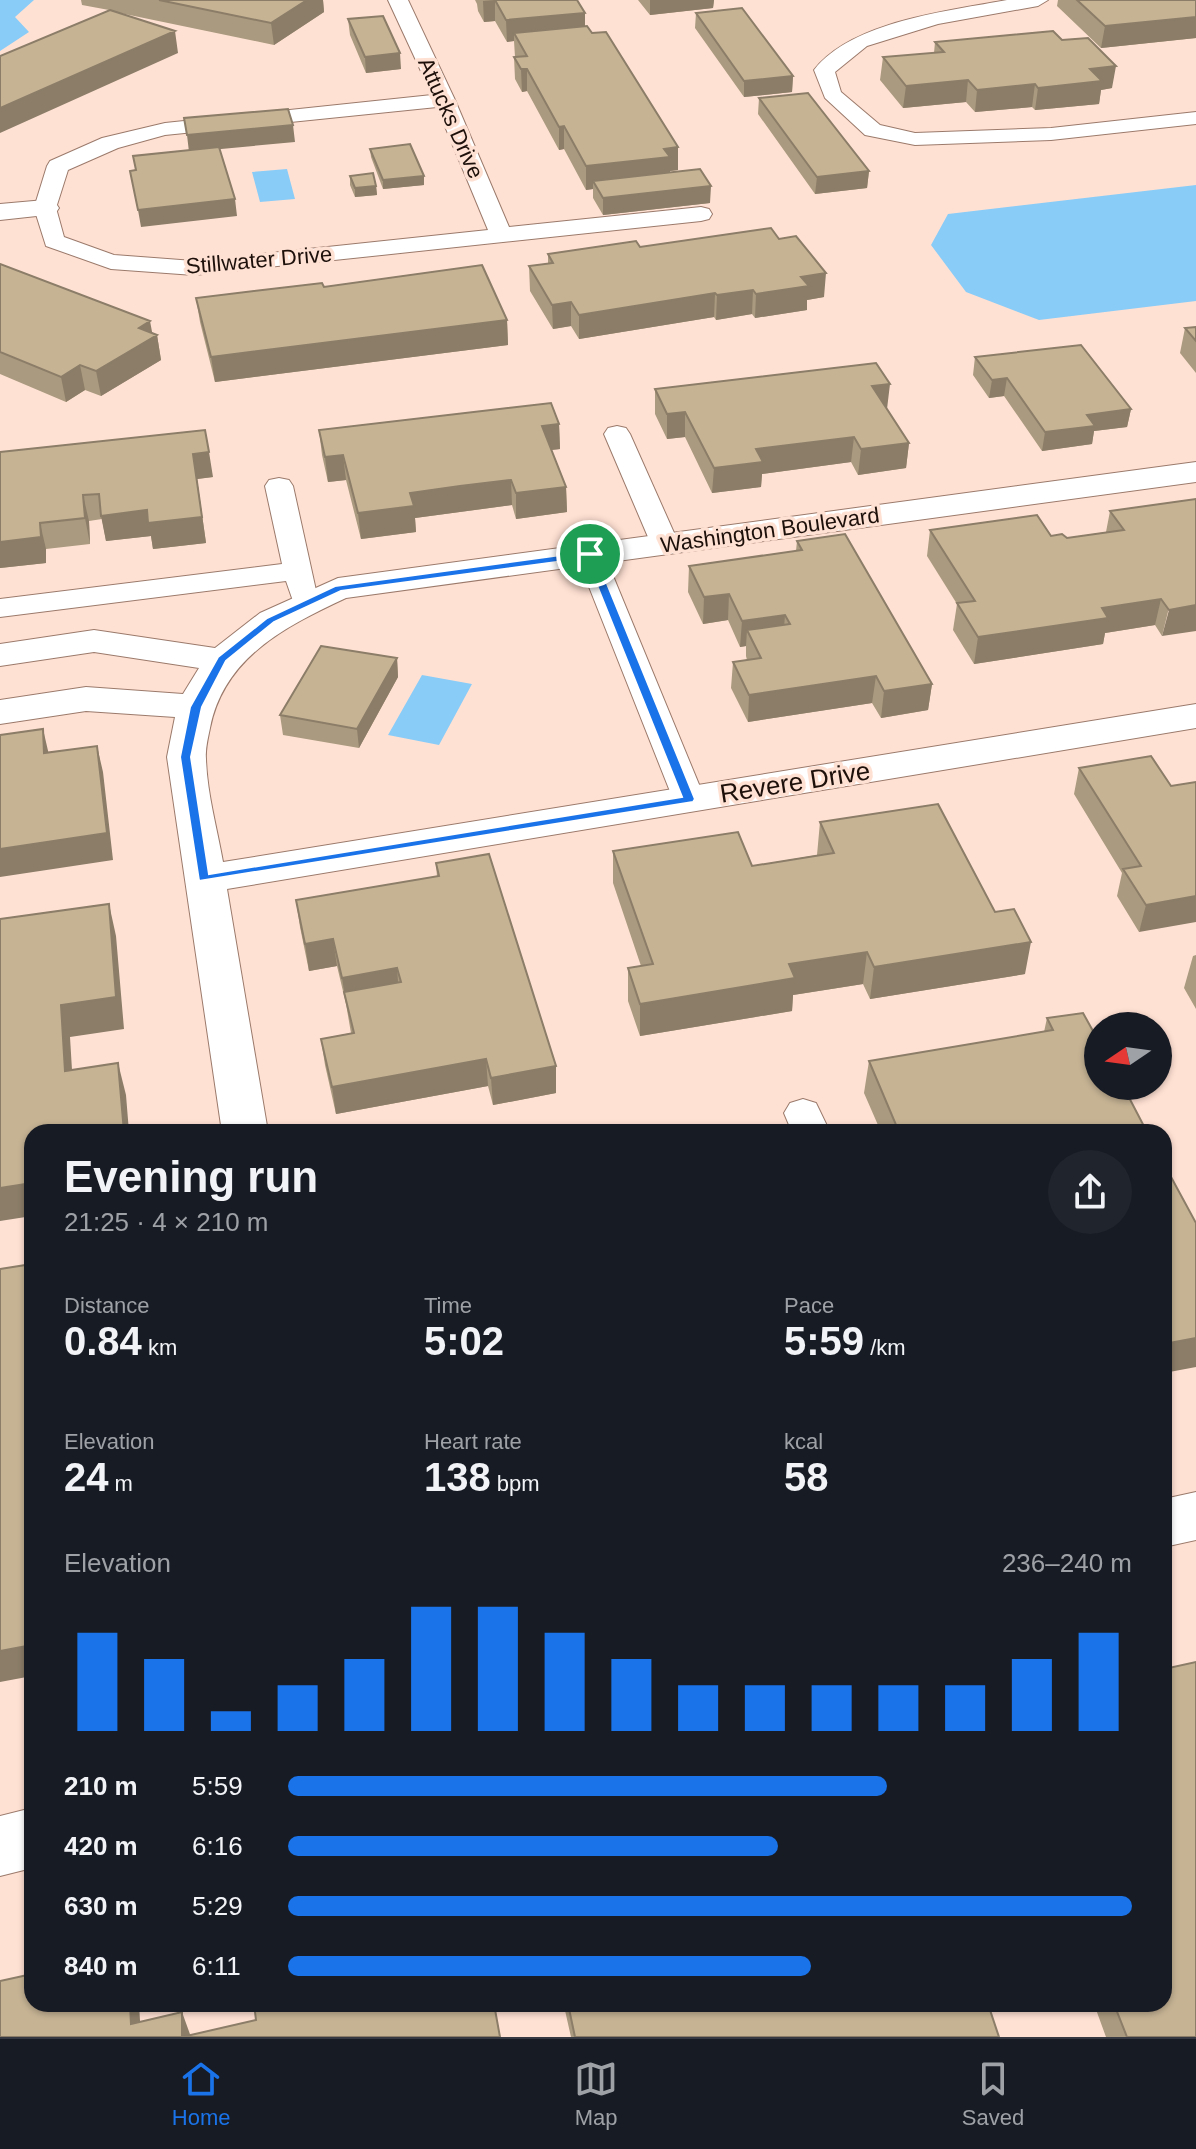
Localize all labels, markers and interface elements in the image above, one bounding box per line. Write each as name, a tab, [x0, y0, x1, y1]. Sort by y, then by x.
street label: Attucks Drive	[413, 54, 489, 182]
street label: Stillwater Drive	[185, 241, 333, 279]
street label: Washington Boulevard	[659, 502, 881, 558]
pin	[556, 520, 624, 588]
icon: arrive	[568, 532, 612, 576]
street label: Revere Drive	[718, 755, 872, 809]
north arrow	[1084, 1012, 1172, 1100]
map controls	[1084, 1012, 1172, 1100]
button: share	[1048, 1150, 1132, 1234]
text: Evening run	[64, 1152, 318, 1201]
text: 21:25 · 4 × 210 m	[64, 1207, 269, 1237]
text: Distance	[64, 1293, 150, 1318]
text: Time	[424, 1293, 472, 1318]
text: Pace	[784, 1293, 834, 1318]
text: 0.84	[64, 1319, 142, 1363]
text: 5:02	[424, 1319, 504, 1363]
text: 5:59	[784, 1319, 864, 1363]
text: km	[142, 1335, 177, 1360]
text: /km	[864, 1335, 906, 1360]
text: Elevation	[64, 1429, 155, 1454]
text: Heart rate	[424, 1429, 522, 1454]
text: kcal	[784, 1429, 823, 1454]
text: 24	[64, 1455, 109, 1499]
text: 138	[424, 1455, 491, 1499]
text: 58	[784, 1455, 829, 1499]
text: m	[109, 1471, 133, 1496]
text: bpm	[491, 1471, 540, 1496]
text: Elevation	[64, 1548, 171, 1578]
text: 236–240 m	[1002, 1548, 1132, 1578]
text: 210 m	[64, 1771, 138, 1801]
text: 5:59	[192, 1771, 243, 1801]
text: 420 m	[64, 1831, 138, 1861]
text: 6:16	[192, 1831, 243, 1861]
text: 630 m	[64, 1891, 138, 1921]
text: 5:29	[192, 1891, 243, 1921]
text: 840 m	[64, 1951, 138, 1981]
text: 6:11	[192, 1951, 241, 1981]
tab: Home	[172, 2057, 231, 2131]
tab: Map	[574, 2057, 618, 2131]
tab: Saved	[962, 2057, 1024, 2131]

